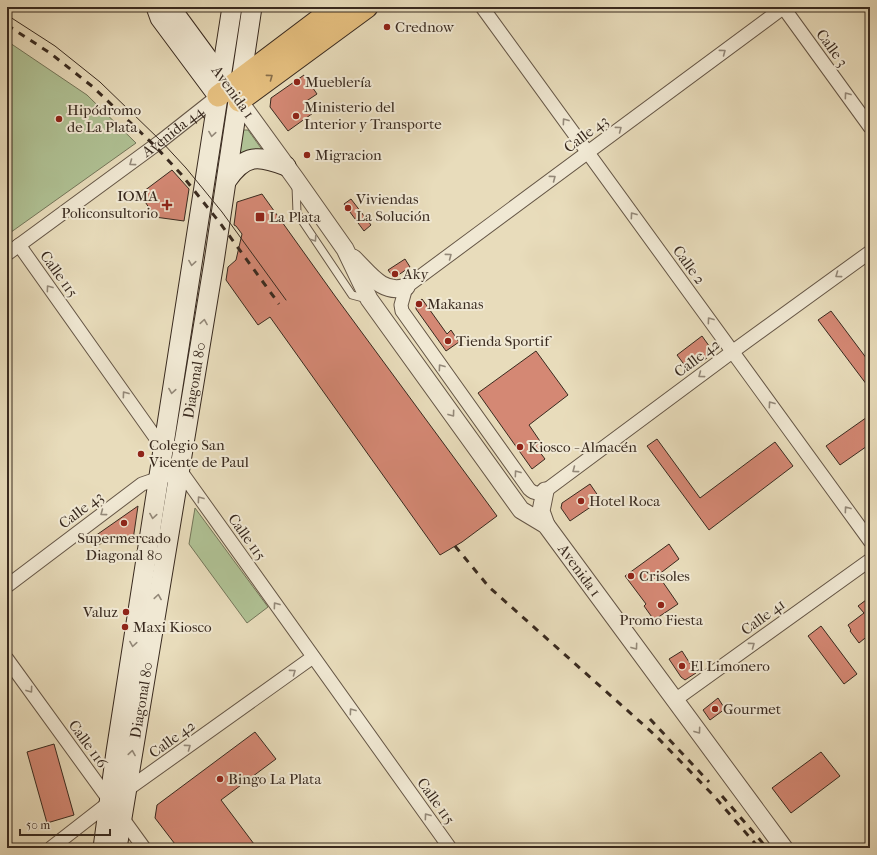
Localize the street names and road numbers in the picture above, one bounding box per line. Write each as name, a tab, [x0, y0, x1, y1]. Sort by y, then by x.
street label: Calle 3	[812, 26, 852, 70]
street label: Avenida 1	[207, 61, 258, 122]
street label: Avenida 44	[137, 101, 208, 162]
street label: Calle 43	[560, 112, 612, 156]
street label: Calle 2	[669, 242, 709, 288]
street label: Calle 115	[36, 247, 82, 301]
street label: Calle 42	[671, 335, 724, 381]
street label: Diagonal 80	[179, 341, 210, 420]
street label: Calle 43	[55, 488, 107, 532]
street label: Calle 115	[224, 510, 270, 564]
street label: Avenida 1	[554, 540, 605, 600]
street label: Calle 41	[737, 595, 789, 639]
street label: Diagonal 80	[126, 660, 157, 740]
street label: Calle 42	[145, 716, 199, 762]
street label: Calle 116	[65, 717, 112, 772]
street label: Calle 115	[413, 774, 459, 828]

